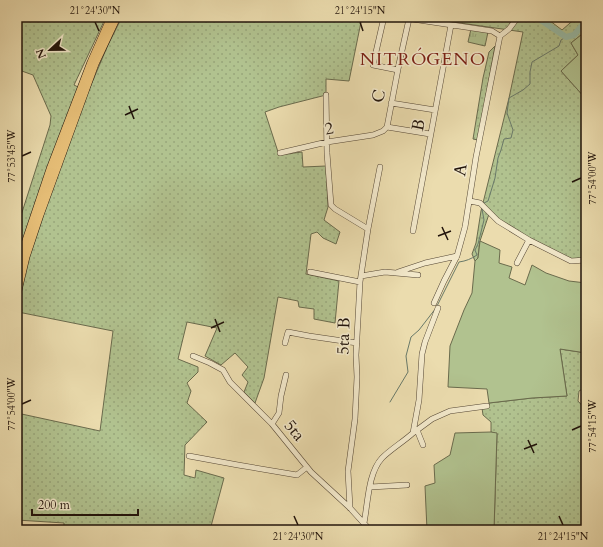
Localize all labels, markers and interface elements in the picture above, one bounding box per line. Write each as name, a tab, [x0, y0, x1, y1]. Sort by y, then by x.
text: 21°24'30"N	[70, 4, 121, 18]
text: 21°24'15"N	[335, 4, 386, 18]
north arrow	[30, 30, 70, 70]
text: N	[32, 46, 50, 61]
district label: NITRÓGENO	[360, 47, 486, 72]
street label: C	[366, 88, 391, 105]
street label: 2	[323, 116, 336, 141]
street label: B	[406, 117, 431, 133]
text: 77°53'45"W	[5, 128, 19, 183]
text: 77°54'00"W	[586, 150, 600, 205]
street label: A	[448, 162, 473, 178]
street label: 5ta B	[331, 317, 356, 355]
text: 77°54'00"W	[5, 376, 19, 431]
text: 77°54'15"W	[586, 398, 600, 453]
street label: 5ta	[279, 415, 311, 446]
scale bar	[32, 491, 138, 517]
text: 200 m	[38, 497, 71, 513]
text: 21°24'30"N	[273, 530, 324, 544]
text: 21°24'15"N	[538, 530, 589, 544]

